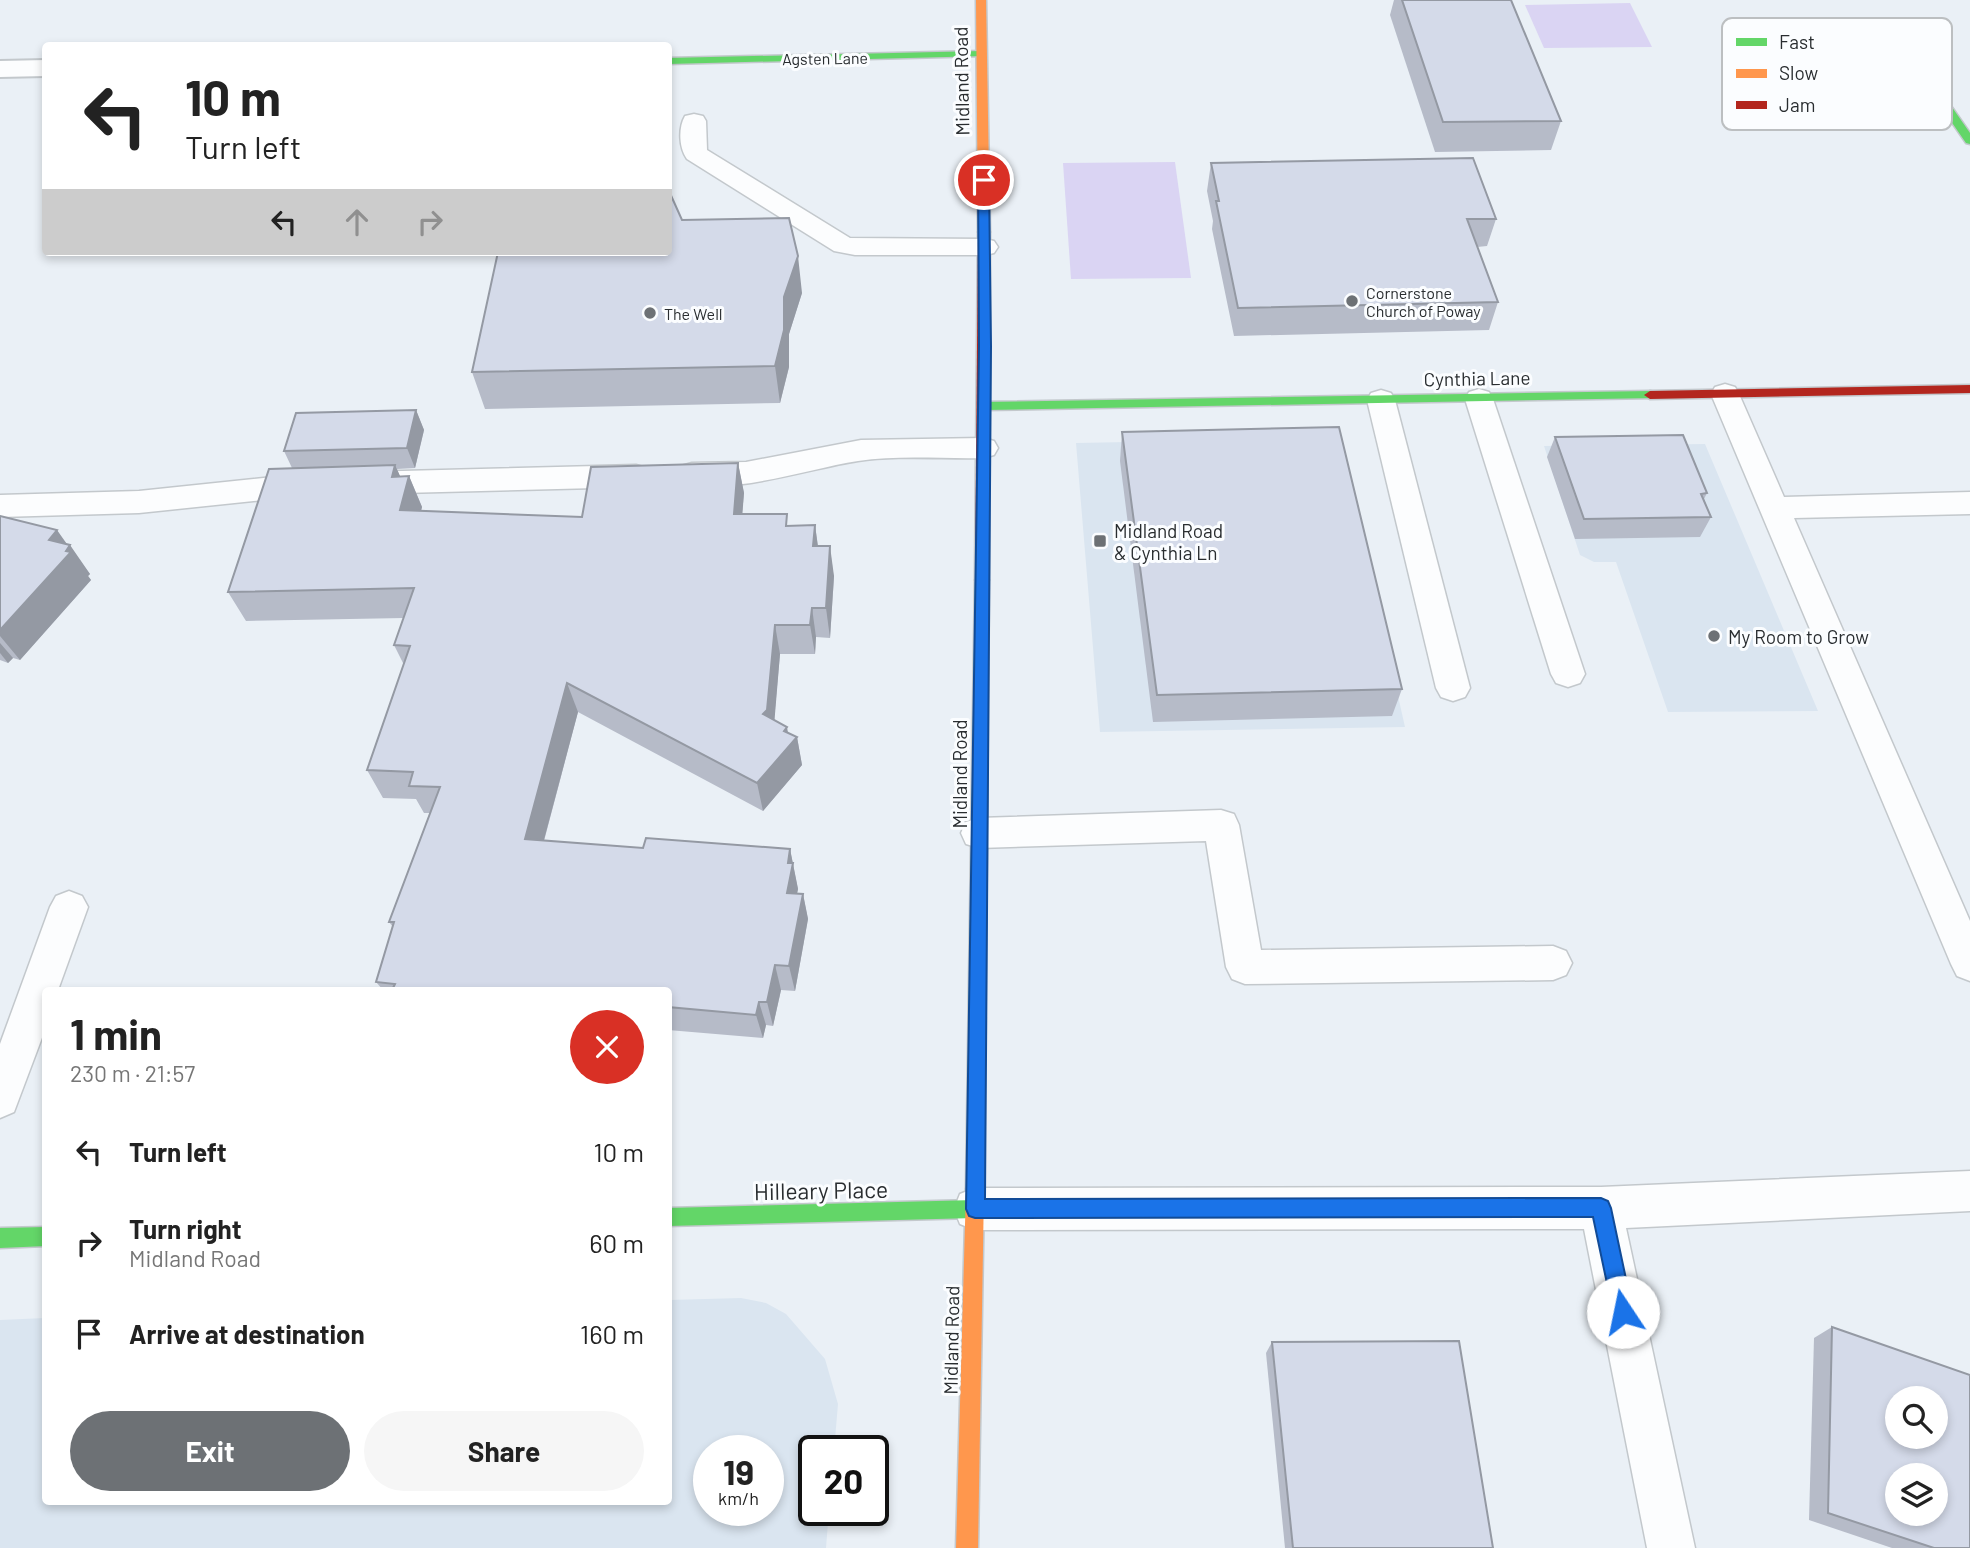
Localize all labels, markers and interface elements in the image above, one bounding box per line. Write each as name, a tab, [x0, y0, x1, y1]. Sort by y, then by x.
legend	[1722, 18, 1952, 130]
street label: Midland Road	[949, 26, 973, 136]
text: Fast	[1779, 30, 1815, 53]
street label: Agsten Lane	[782, 48, 868, 68]
text: Slow	[1779, 61, 1818, 84]
text: 10 m	[185, 67, 281, 126]
icon: left	[70, 70, 161, 161]
text: Jam	[1779, 93, 1815, 116]
text: Turn left	[185, 127, 302, 165]
pin	[954, 150, 1014, 210]
icon: arrive	[965, 161, 1003, 199]
icon: left	[265, 203, 303, 241]
icon: ahead	[338, 203, 376, 241]
icon: right	[411, 203, 449, 241]
place label: Cornerstone Church of Poway	[1366, 283, 1481, 320]
marker: Cornerstone Church of Poway	[1344, 293, 1360, 309]
place label: The Well	[664, 304, 723, 323]
marker: The Well	[642, 305, 658, 321]
street label: Cynthia Lane	[1423, 366, 1531, 390]
place label: Midland Road & Cynthia Ln	[1114, 519, 1223, 564]
marker: Midland Road & Cynthia Ln	[1092, 533, 1108, 549]
place label: My Room to Grow	[1728, 625, 1869, 648]
marker: My Room to Grow	[1706, 628, 1722, 644]
street label: Midland Road	[948, 719, 971, 829]
text: 1 min	[70, 1008, 162, 1058]
button: close	[570, 1010, 644, 1084]
text: 230 m · 21:57	[70, 1059, 195, 1087]
icon: left	[70, 1133, 108, 1171]
text: Turn left	[129, 1136, 227, 1167]
text: 10 m	[594, 1136, 644, 1167]
street label: Hilleary Place	[754, 1175, 888, 1205]
text: Turn right	[129, 1213, 242, 1244]
icon: right	[70, 1224, 108, 1262]
text: 60 m	[589, 1227, 644, 1258]
text: Midland Road	[129, 1244, 261, 1272]
position arrow	[1586, 1275, 1660, 1349]
street label: Midland Road	[939, 1285, 963, 1395]
icon: arrive	[70, 1315, 108, 1353]
text: Arrive at destination	[129, 1318, 365, 1349]
text: 160 m	[580, 1318, 644, 1349]
map controls	[1885, 1386, 1948, 1526]
button: search	[1885, 1386, 1948, 1449]
button: Exit	[70, 1411, 350, 1491]
button: Share	[364, 1411, 644, 1491]
speed limit sign: 20	[798, 1435, 889, 1526]
text: 19	[723, 1450, 754, 1492]
button: layers	[1885, 1463, 1948, 1526]
text: km/h	[718, 1487, 759, 1509]

